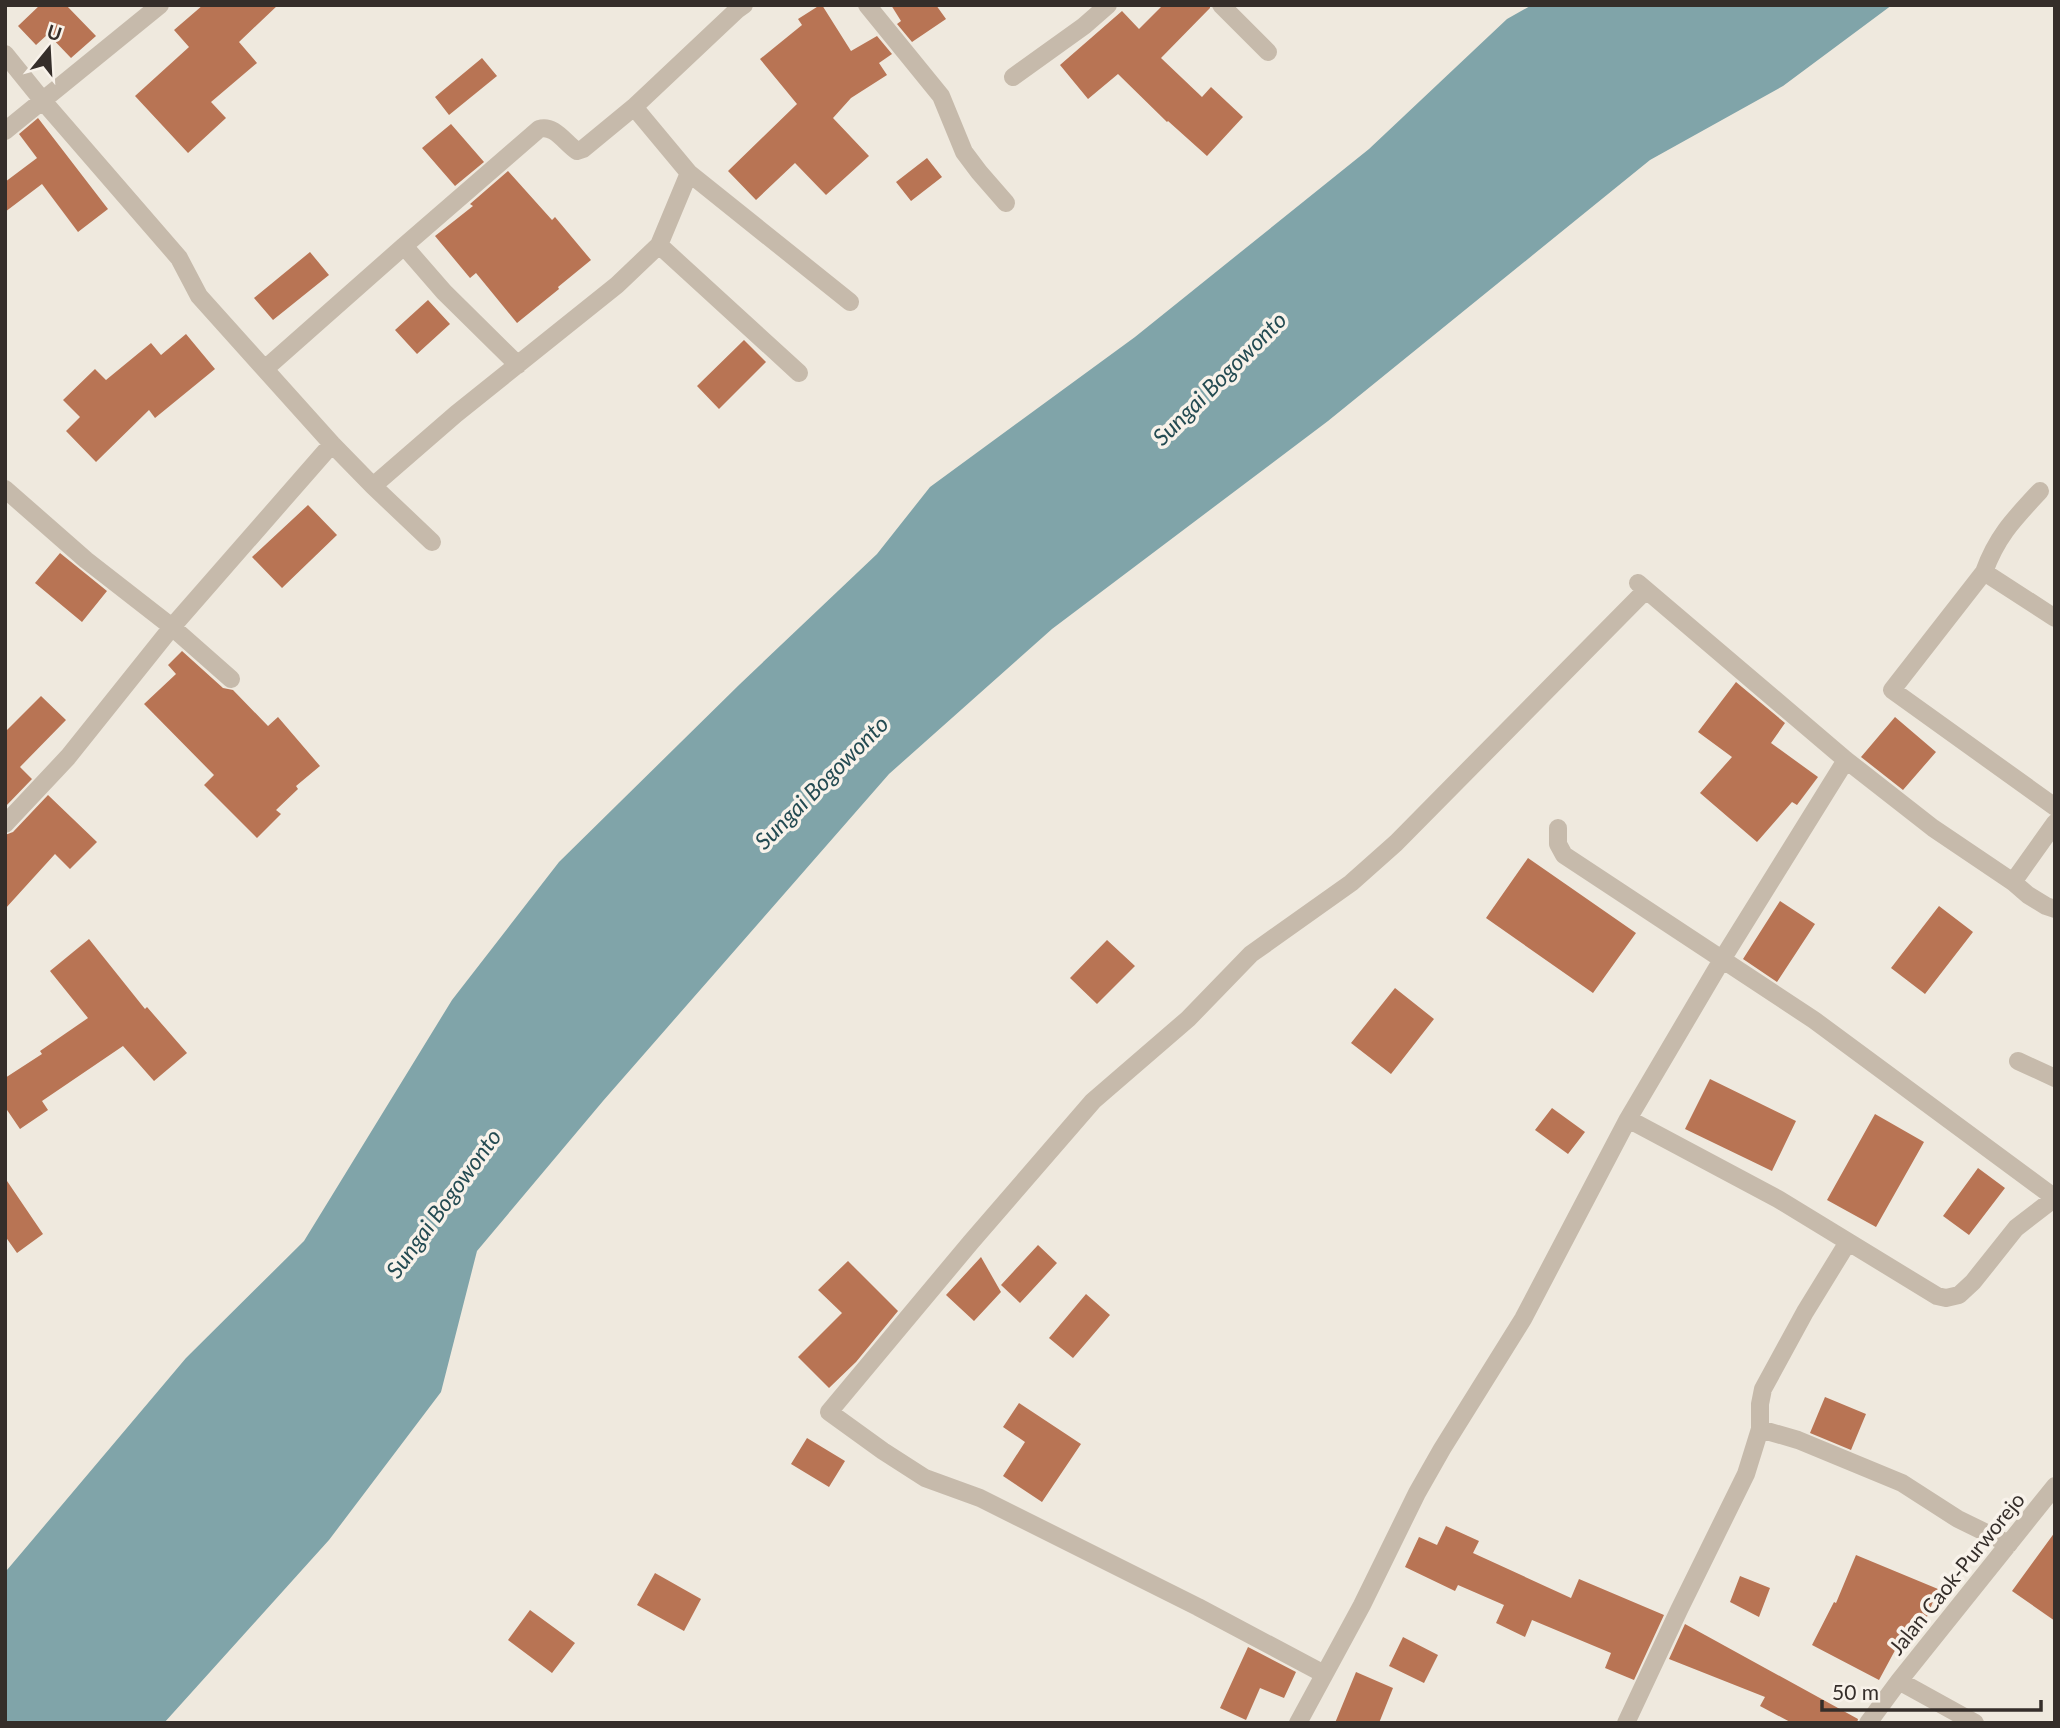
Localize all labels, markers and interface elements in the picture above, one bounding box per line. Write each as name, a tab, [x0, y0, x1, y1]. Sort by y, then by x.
north arrow	[14, 14, 84, 84]
text: U	[44, 19, 65, 45]
water label: Sungai Bogowonto	[1146, 305, 1292, 451]
water label: Sungai Bogowonto	[748, 709, 894, 855]
water label: Sungai Bogowonto	[380, 1123, 506, 1283]
street label: Jalan Caok-Purworejo	[1883, 1487, 2029, 1659]
scale bar	[1822, 1668, 2041, 1712]
text: 50 m	[1832, 1679, 1879, 1704]

